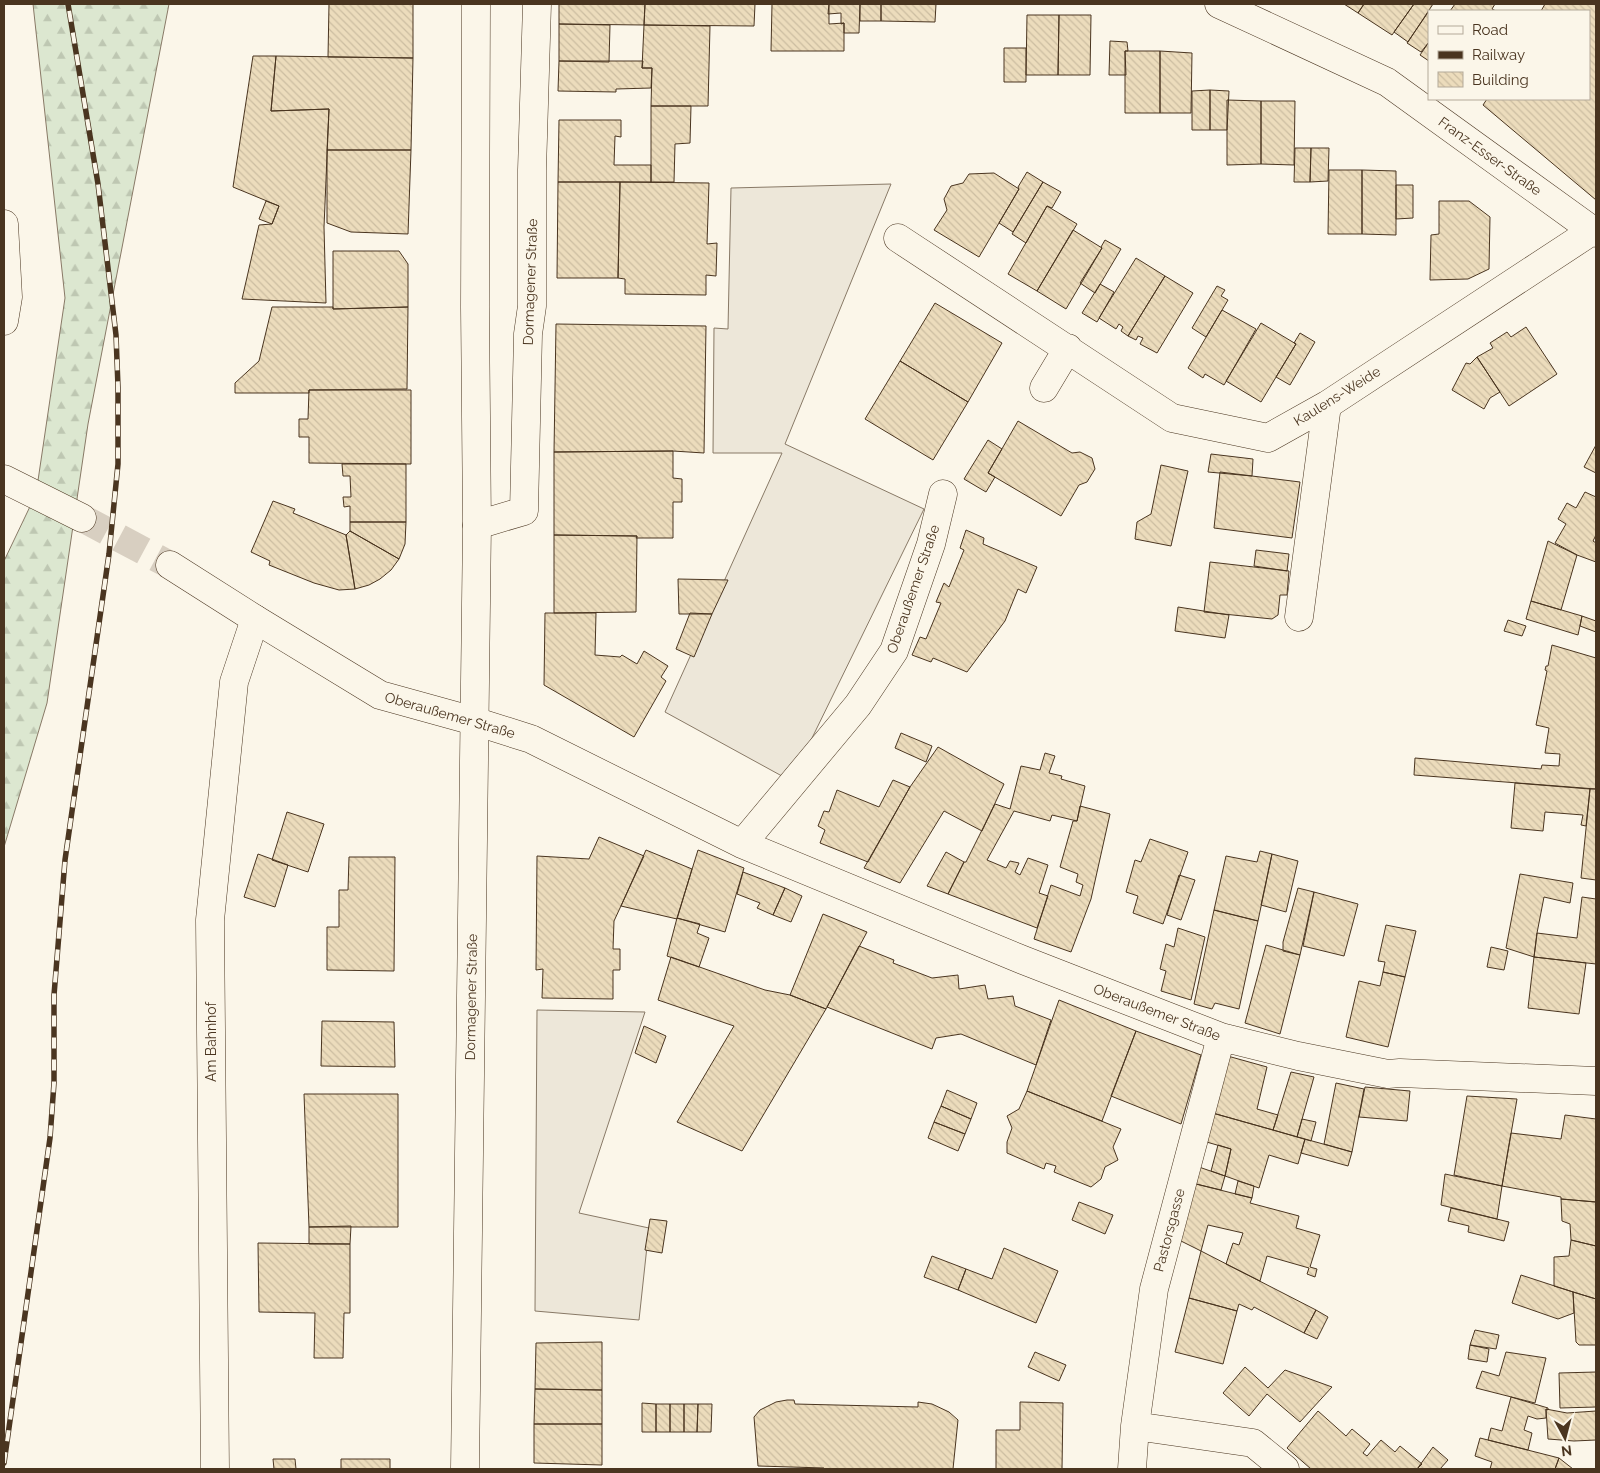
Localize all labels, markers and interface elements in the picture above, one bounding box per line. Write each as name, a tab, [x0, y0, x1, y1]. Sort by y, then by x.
legend	[1428, 10, 1590, 100]
text: Road	[1472, 21, 1508, 39]
text: Railway	[1472, 46, 1525, 64]
text: Building	[1472, 71, 1529, 89]
street label: Franz-Esser-Straße	[1436, 113, 1544, 199]
street label: Dormagener Straße	[520, 218, 540, 346]
street label: Kaulens-Weide	[1291, 363, 1383, 429]
street label: Oberaußemer Straße	[883, 523, 943, 655]
street label: Oberaußemer Straße	[383, 689, 517, 741]
street label: Dormagener Straße	[462, 934, 480, 1060]
street label: Oberaußemer Straße	[1091, 980, 1223, 1044]
street label: Am Bahnhof	[203, 1001, 219, 1082]
street label: Pastorsgasse	[1150, 1187, 1188, 1273]
north arrow	[1540, 1413, 1590, 1463]
text: N	[1560, 1442, 1573, 1459]

